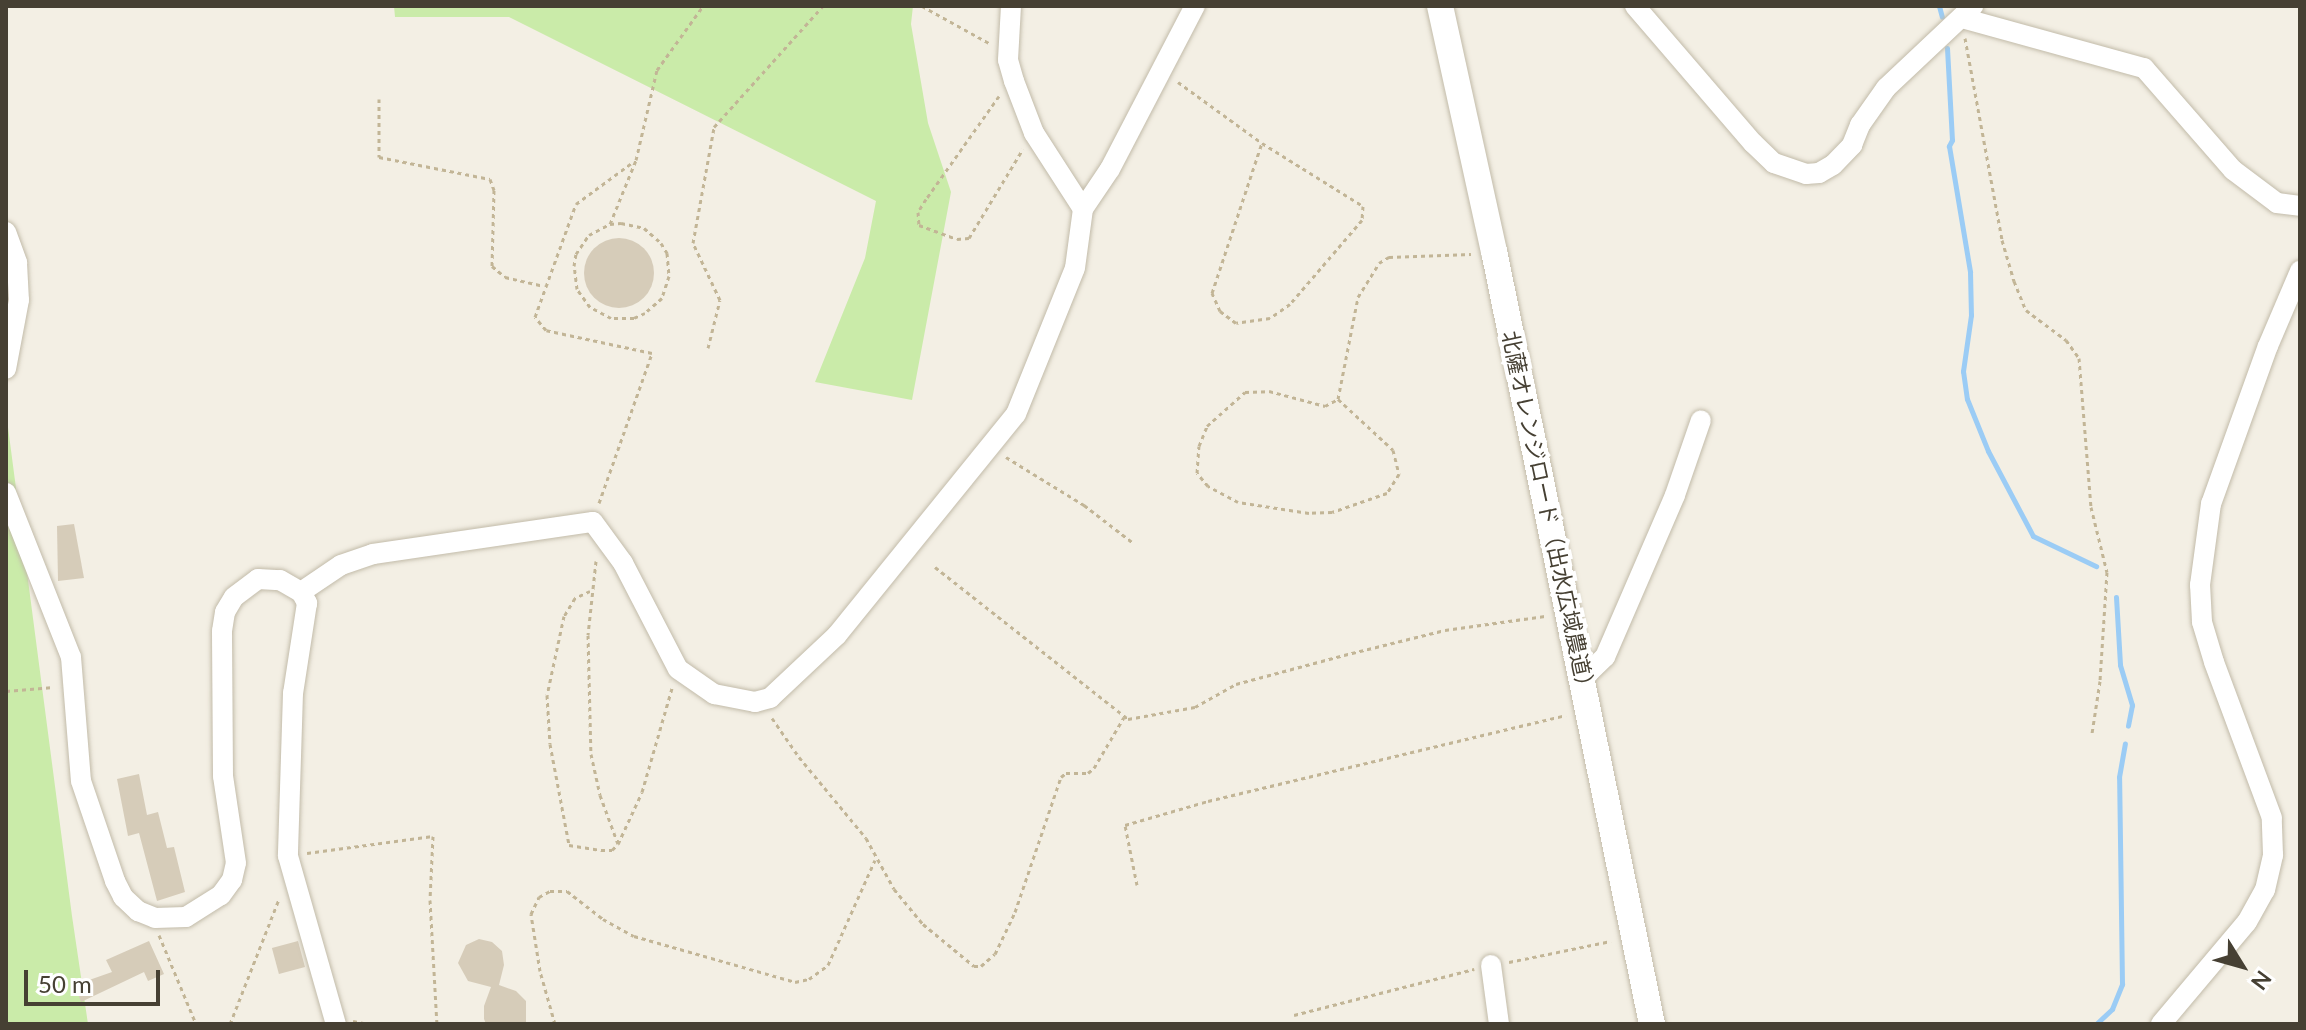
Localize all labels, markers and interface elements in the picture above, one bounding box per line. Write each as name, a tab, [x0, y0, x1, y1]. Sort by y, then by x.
street label: 北薩オレンジロード（出水広域農道）	[1497, 328, 1601, 700]
north arrow	[2202, 926, 2282, 1006]
scale bar	[28, 954, 164, 1004]
text: N	[2246, 966, 2277, 996]
text: 50 m	[38, 969, 92, 998]

